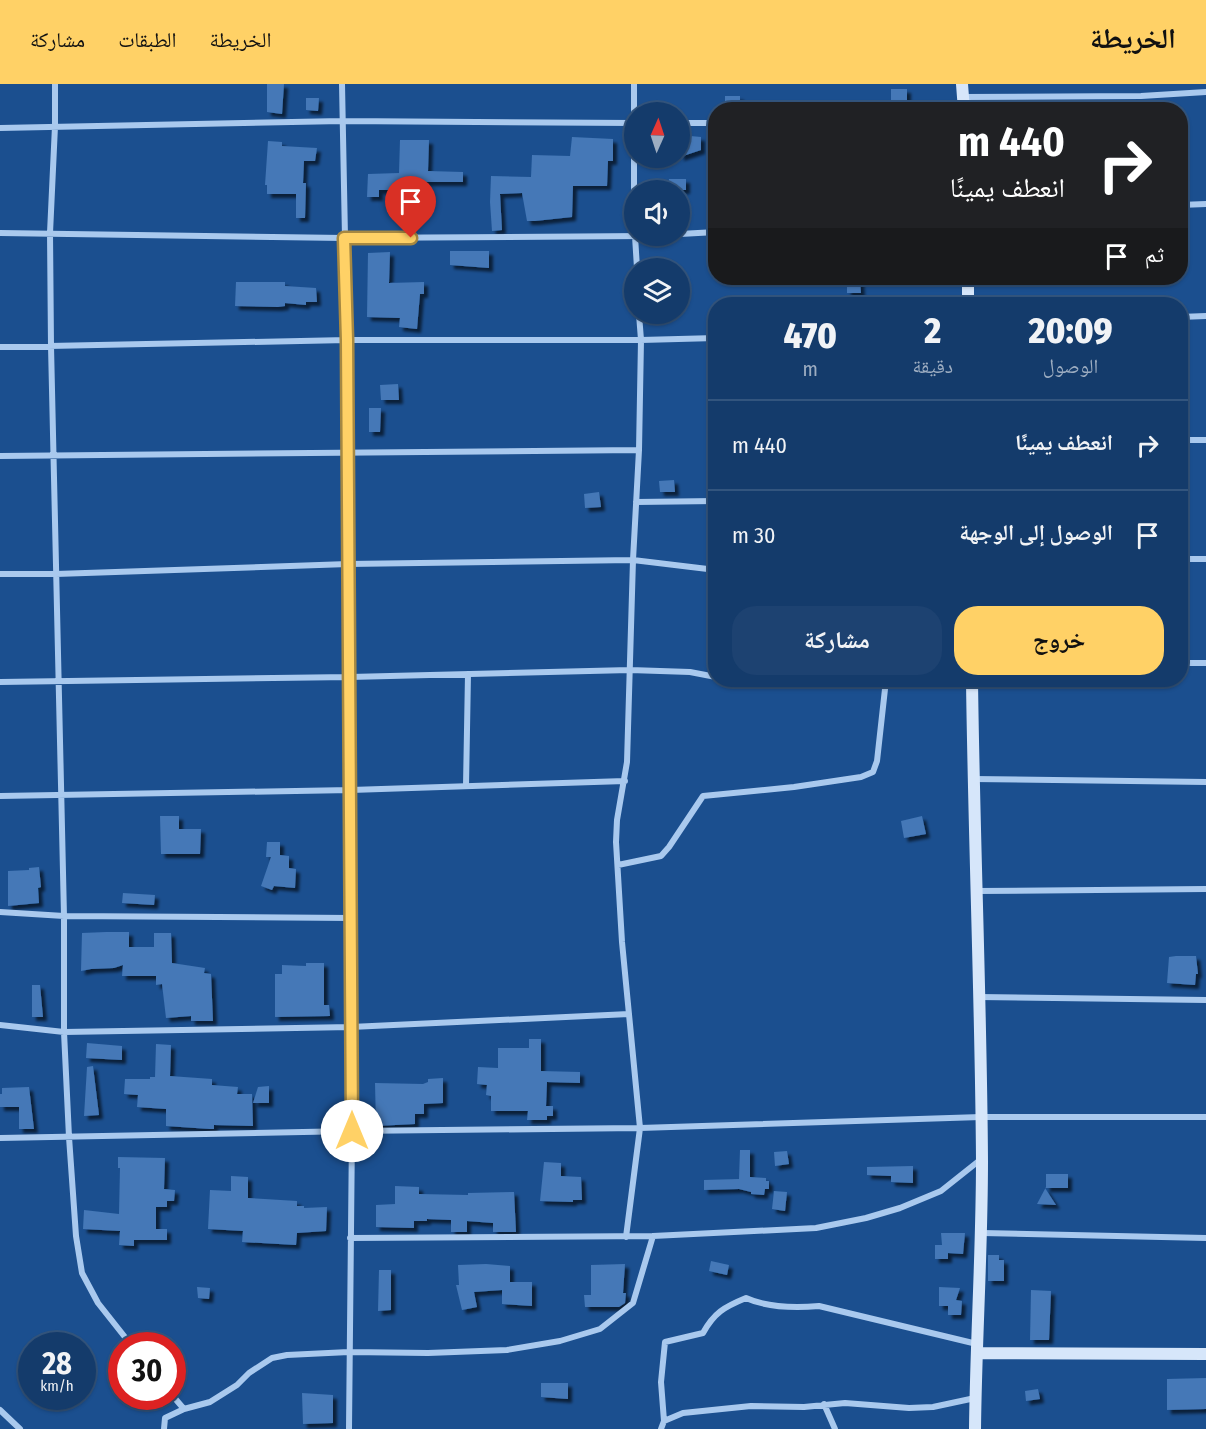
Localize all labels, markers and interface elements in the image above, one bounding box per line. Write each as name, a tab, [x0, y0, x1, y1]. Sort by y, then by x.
text: الخريطة	[1090, 22, 1176, 55]
text: مشاركة	[30, 27, 85, 53]
text: الطبقات	[118, 27, 177, 53]
text: الخريطة	[210, 27, 271, 53]
north arrow	[624, 102, 690, 168]
map controls	[624, 102, 690, 324]
text: 440 m	[958, 117, 1065, 167]
icon: right	[1086, 126, 1164, 204]
text: انعطف يمينًا	[950, 172, 1065, 204]
pin	[385, 176, 436, 238]
button: sound	[624, 180, 690, 246]
icon: arrive	[394, 185, 427, 218]
icon: arrive	[1100, 240, 1133, 273]
text: ثم	[1145, 241, 1164, 268]
button: layers	[624, 258, 690, 324]
text: 2	[924, 309, 941, 353]
text: 20:09	[1029, 309, 1112, 353]
text: 470	[784, 314, 837, 358]
text: دقيقة	[912, 354, 953, 378]
text: الوصول	[1043, 354, 1098, 378]
text: m	[803, 357, 818, 381]
text: انعطف يمينًا	[1015, 429, 1113, 456]
icon: right	[1131, 429, 1164, 462]
text: 440 m	[732, 432, 787, 459]
text: الوصول إلى الوجهة	[959, 519, 1113, 546]
icon: arrive	[1131, 519, 1164, 552]
text: 30 m	[732, 522, 775, 549]
button: مشاركة	[732, 606, 942, 675]
button: خروج	[954, 606, 1164, 675]
position arrow	[320, 1099, 384, 1163]
speed limit sign: 30	[108, 1332, 186, 1410]
text: 28	[42, 1346, 72, 1382]
text: km/h	[40, 1377, 74, 1395]

